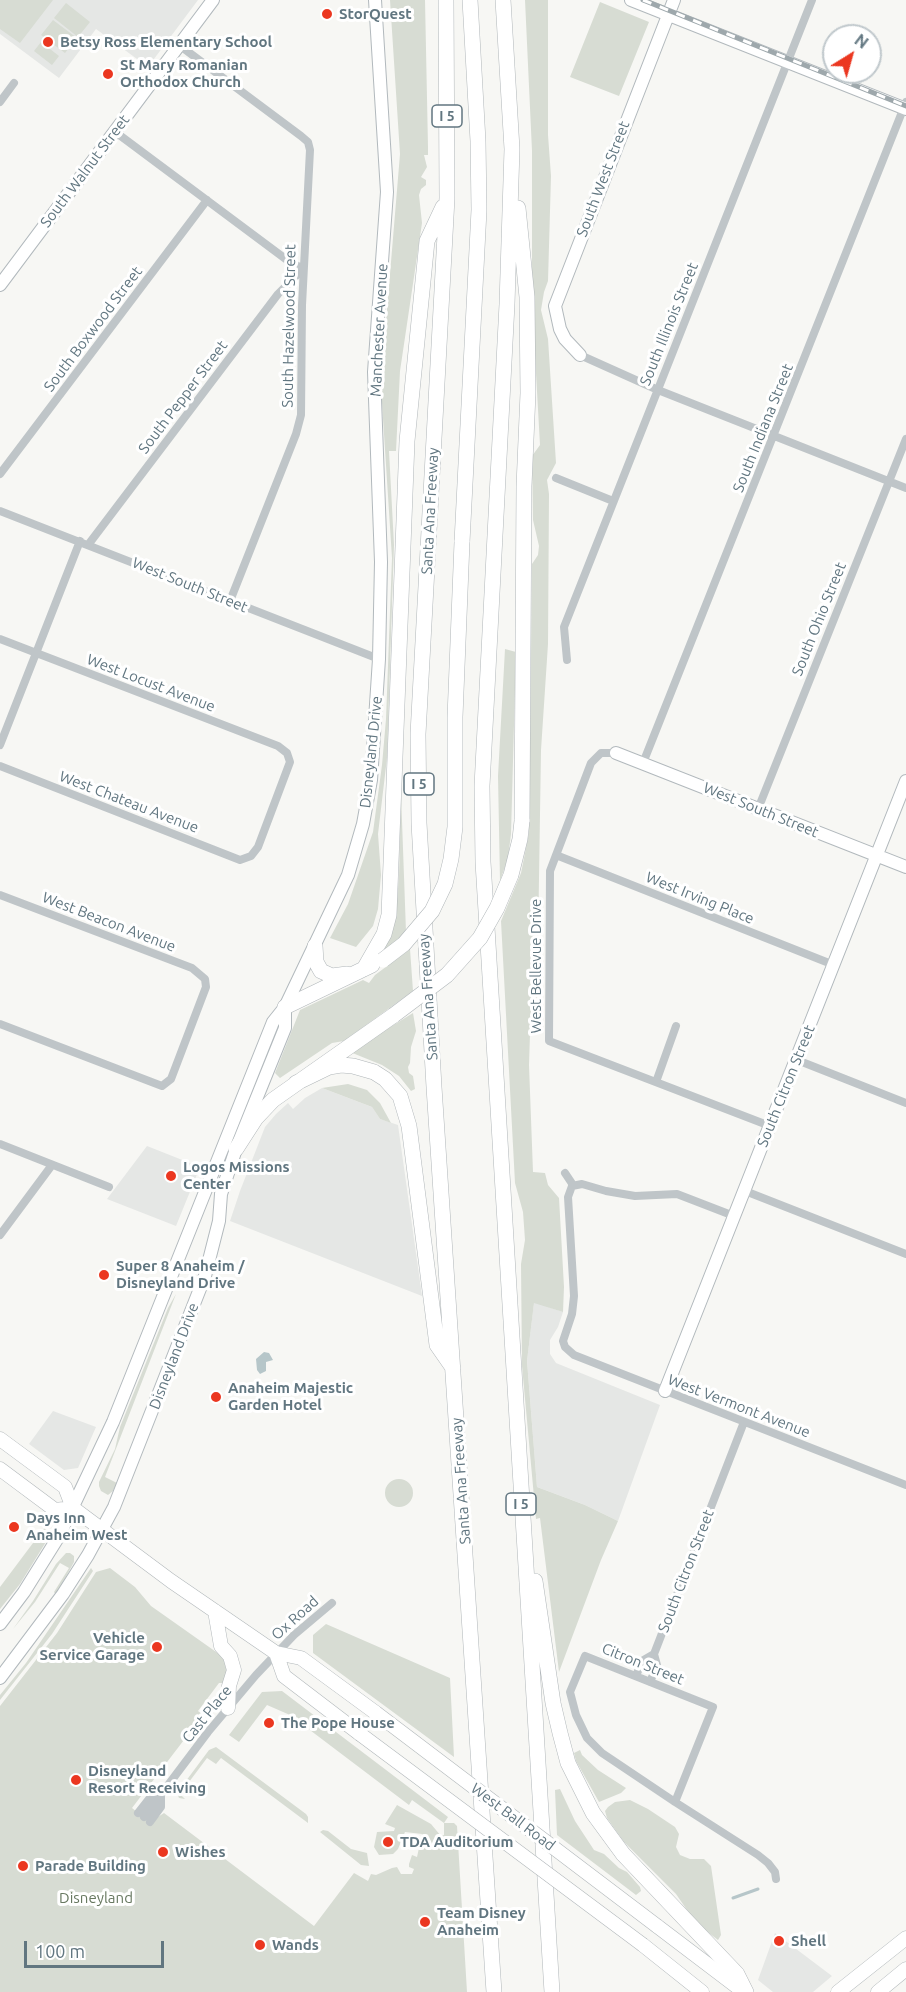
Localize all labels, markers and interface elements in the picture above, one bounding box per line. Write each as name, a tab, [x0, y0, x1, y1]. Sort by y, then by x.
place label: StorQuest	[339, 5, 412, 23]
marker: StorQuest	[320, 7, 334, 21]
north arrow	[822, 24, 882, 84]
text: N	[851, 30, 872, 52]
place label: Betsy Ross Elementary School	[60, 33, 272, 51]
marker: Betsy Ross Elementary School	[41, 35, 55, 49]
place label: St Mary Romanian Orthodox Church	[120, 56, 248, 91]
marker: St Mary Romanian Orthodox Church	[101, 67, 115, 81]
road number: I 5	[432, 105, 462, 127]
street label: South Walnut Street	[37, 111, 133, 231]
street label: South West Street	[573, 118, 633, 240]
street label: South Hazelwood Street	[279, 244, 299, 408]
street label: South Illinois Street	[636, 260, 702, 388]
street label: South Boxwood Street	[40, 263, 146, 395]
street label: Manchester Avenue	[367, 263, 391, 397]
street label: South Pepper Street	[135, 337, 231, 457]
street label: South Indiana Street	[729, 361, 797, 495]
street label: Santa Ana Freeway	[418, 447, 442, 575]
street label: West South Street	[130, 554, 250, 616]
street label: South Ohio Street	[788, 560, 850, 678]
street label: West Locust Avenue	[84, 650, 218, 716]
street label: Disneyland Drive	[356, 695, 386, 809]
street label: West Chateau Avenue	[57, 767, 201, 837]
road number: I 5	[404, 773, 434, 795]
street label: West South Street	[701, 779, 821, 841]
street label: West Irving Place	[643, 868, 757, 928]
street label: West Beacon Avenue	[40, 888, 178, 956]
street label: West Bellevue Drive	[527, 899, 545, 1033]
street label: Santa Ana Freeway	[415, 933, 441, 1061]
street label: South Citron Street	[753, 1022, 819, 1150]
place label: Logos Missions Center	[183, 1158, 290, 1193]
marker: Logos Missions Center	[164, 1169, 178, 1183]
place label: Super 8 Anaheim / Disneyland Drive	[116, 1257, 244, 1292]
marker: Super 8 Anaheim / Disneyland Drive	[97, 1268, 111, 1282]
street label: Disneyland Drive	[145, 1300, 203, 1412]
street label: West Vermont Avenue	[665, 1371, 813, 1441]
place label: Anaheim Majestic Garden Hotel	[228, 1379, 353, 1414]
marker: Anaheim Majestic Garden Hotel	[209, 1390, 223, 1404]
street label: Santa Ana Freeway	[448, 1417, 474, 1545]
road number: I 5	[506, 1493, 536, 1515]
street label: South Citron Street	[654, 1507, 718, 1635]
place label: Days Inn Anaheim West	[26, 1509, 127, 1544]
marker: Days Inn Anaheim West	[7, 1520, 21, 1534]
street label: Ox Road	[268, 1592, 322, 1644]
place label: Vehicle Service Garage	[40, 1629, 145, 1664]
street label: Citron Street	[599, 1639, 687, 1689]
marker: Vehicle Service Garage	[150, 1640, 164, 1654]
street label: Cast Place	[178, 1682, 236, 1746]
place label: The Pope House	[281, 1714, 395, 1732]
marker: The Pope House	[262, 1716, 276, 1730]
place label: Disneyland Resort Receiving	[88, 1762, 206, 1797]
marker: Disneyland Resort Receiving	[69, 1773, 83, 1787]
street label: West Ball Road	[467, 1779, 559, 1855]
place label: TDA Auditorium	[400, 1833, 513, 1851]
marker: TDA Auditorium	[381, 1835, 395, 1849]
place label: Wishes	[175, 1843, 225, 1861]
marker: Wishes	[156, 1845, 170, 1859]
place label: Parade Building	[35, 1857, 146, 1875]
marker: Parade Building	[16, 1859, 30, 1873]
park label: Disneyland	[59, 1889, 133, 1907]
place label: Team Disney Anaheim	[437, 1904, 526, 1939]
marker: Team Disney Anaheim	[418, 1915, 432, 1929]
scale bar	[27, 1929, 166, 1967]
place label: Shell	[791, 1932, 826, 1950]
marker: Shell	[772, 1934, 786, 1948]
place label: Wands	[272, 1936, 319, 1954]
marker: Wands	[253, 1938, 267, 1952]
text: 100 m	[35, 1941, 85, 1961]

